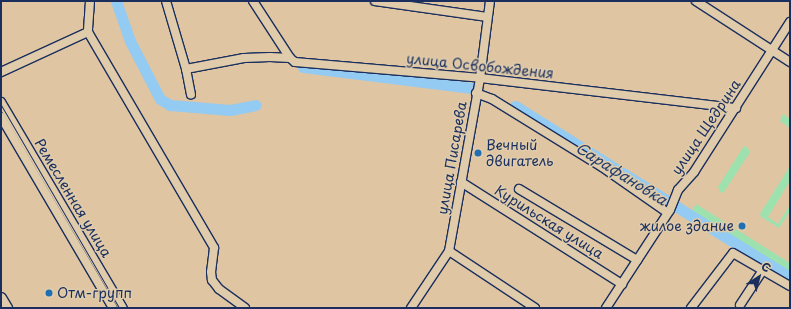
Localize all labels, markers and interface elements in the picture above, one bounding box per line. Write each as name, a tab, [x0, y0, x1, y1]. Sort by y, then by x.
street label: улица Освобождения	[405, 50, 555, 82]
street label: улица Щедрина	[668, 76, 744, 178]
street label: улица Писарева	[434, 100, 470, 216]
street label: Ремесленная улица	[31, 135, 115, 261]
place label: Вечный двигатель	[486, 137, 553, 170]
water label: Сарафановка	[573, 138, 671, 208]
marker: Вечный двигатель	[473, 148, 483, 158]
street label: Курильская улица	[491, 181, 607, 263]
place label: жилое здание	[640, 218, 734, 234]
marker: жилое здание	[737, 221, 747, 231]
north arrow	[739, 257, 779, 297]
text: С	[758, 258, 775, 276]
place label: Отм-групп	[57, 285, 132, 301]
marker: Отм-групп	[44, 288, 54, 298]

